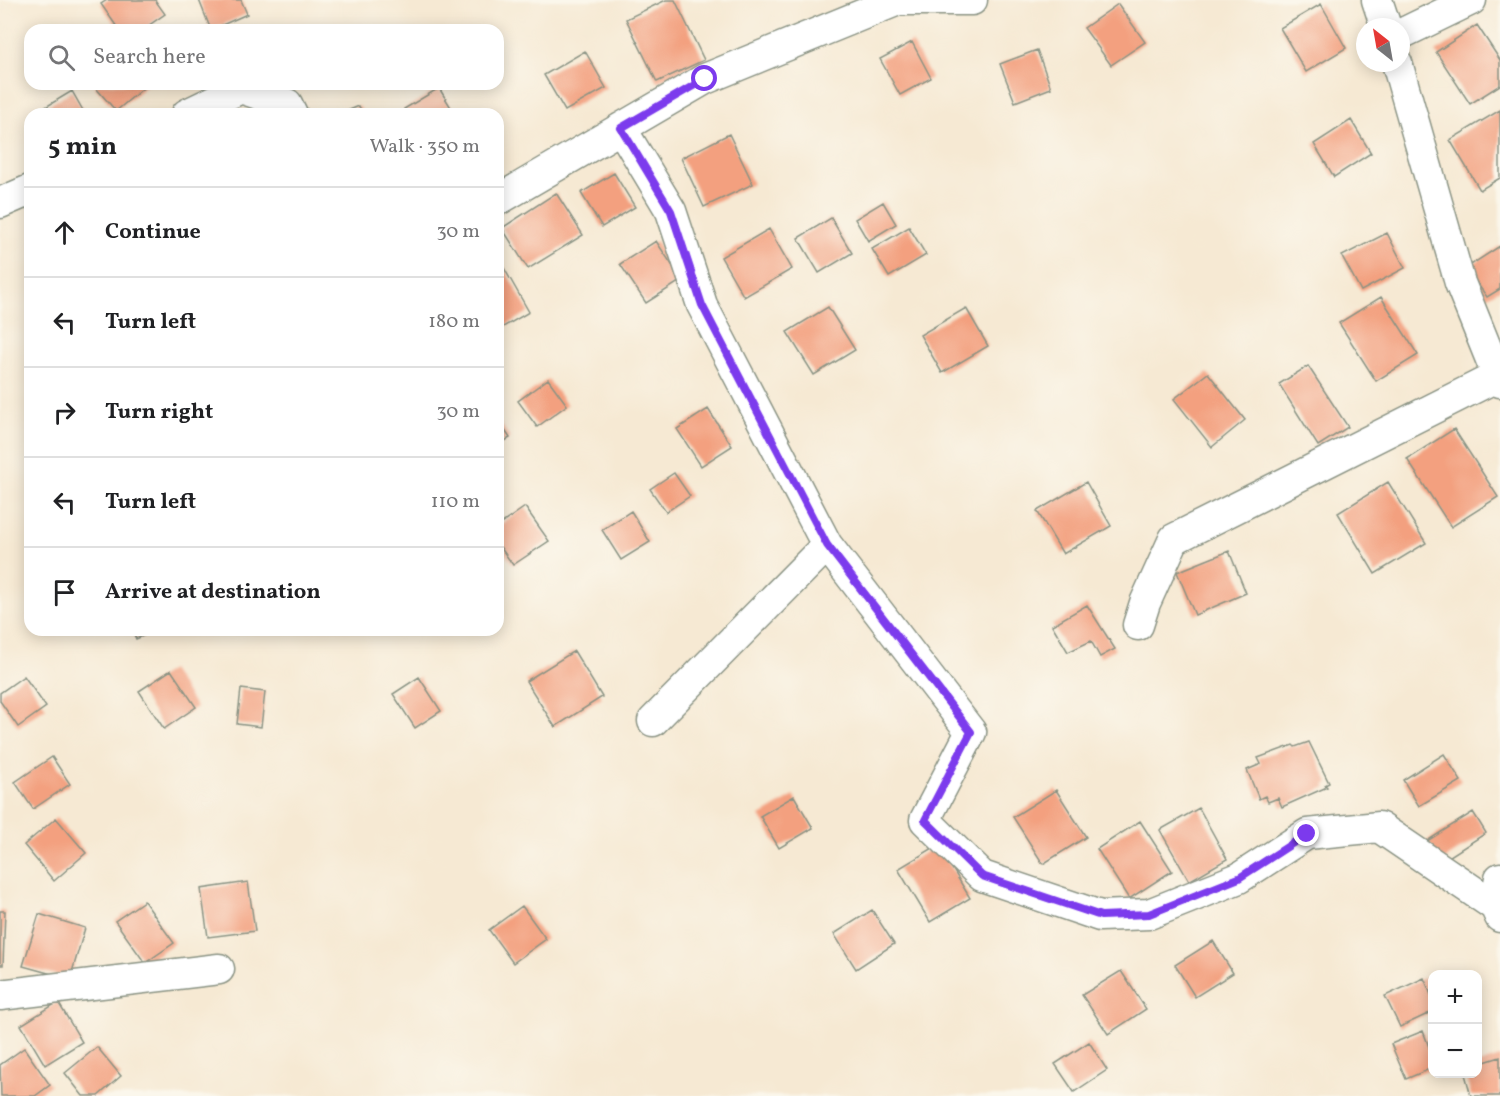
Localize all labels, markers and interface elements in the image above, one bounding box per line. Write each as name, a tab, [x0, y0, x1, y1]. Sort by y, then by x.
north arrow	[1356, 18, 1410, 72]
search box	[24, 24, 504, 90]
icon: search	[45, 41, 78, 74]
text: Search here	[93, 42, 206, 73]
route start	[691, 65, 717, 91]
text: 5 min	[48, 129, 117, 165]
text: Walk · 350 m	[369, 133, 480, 161]
icon: ahead	[48, 216, 81, 249]
text: Continue	[105, 217, 201, 248]
text: 30 m	[436, 218, 480, 246]
icon: left	[48, 306, 81, 339]
text: Turn left	[105, 307, 196, 338]
text: 180 m	[428, 308, 480, 336]
icon: right	[48, 396, 81, 429]
text: Turn right	[105, 397, 213, 428]
text: 30 m	[436, 398, 480, 426]
icon: left	[48, 486, 81, 519]
text: Turn left	[105, 487, 196, 518]
text: 110 m	[431, 488, 480, 516]
icon: arrive	[48, 576, 81, 609]
text: Arrive at destination	[105, 577, 321, 608]
route end	[1293, 820, 1319, 846]
map controls	[1428, 970, 1482, 1078]
button: +	[1428, 970, 1482, 1024]
button: −	[1428, 1024, 1482, 1078]

